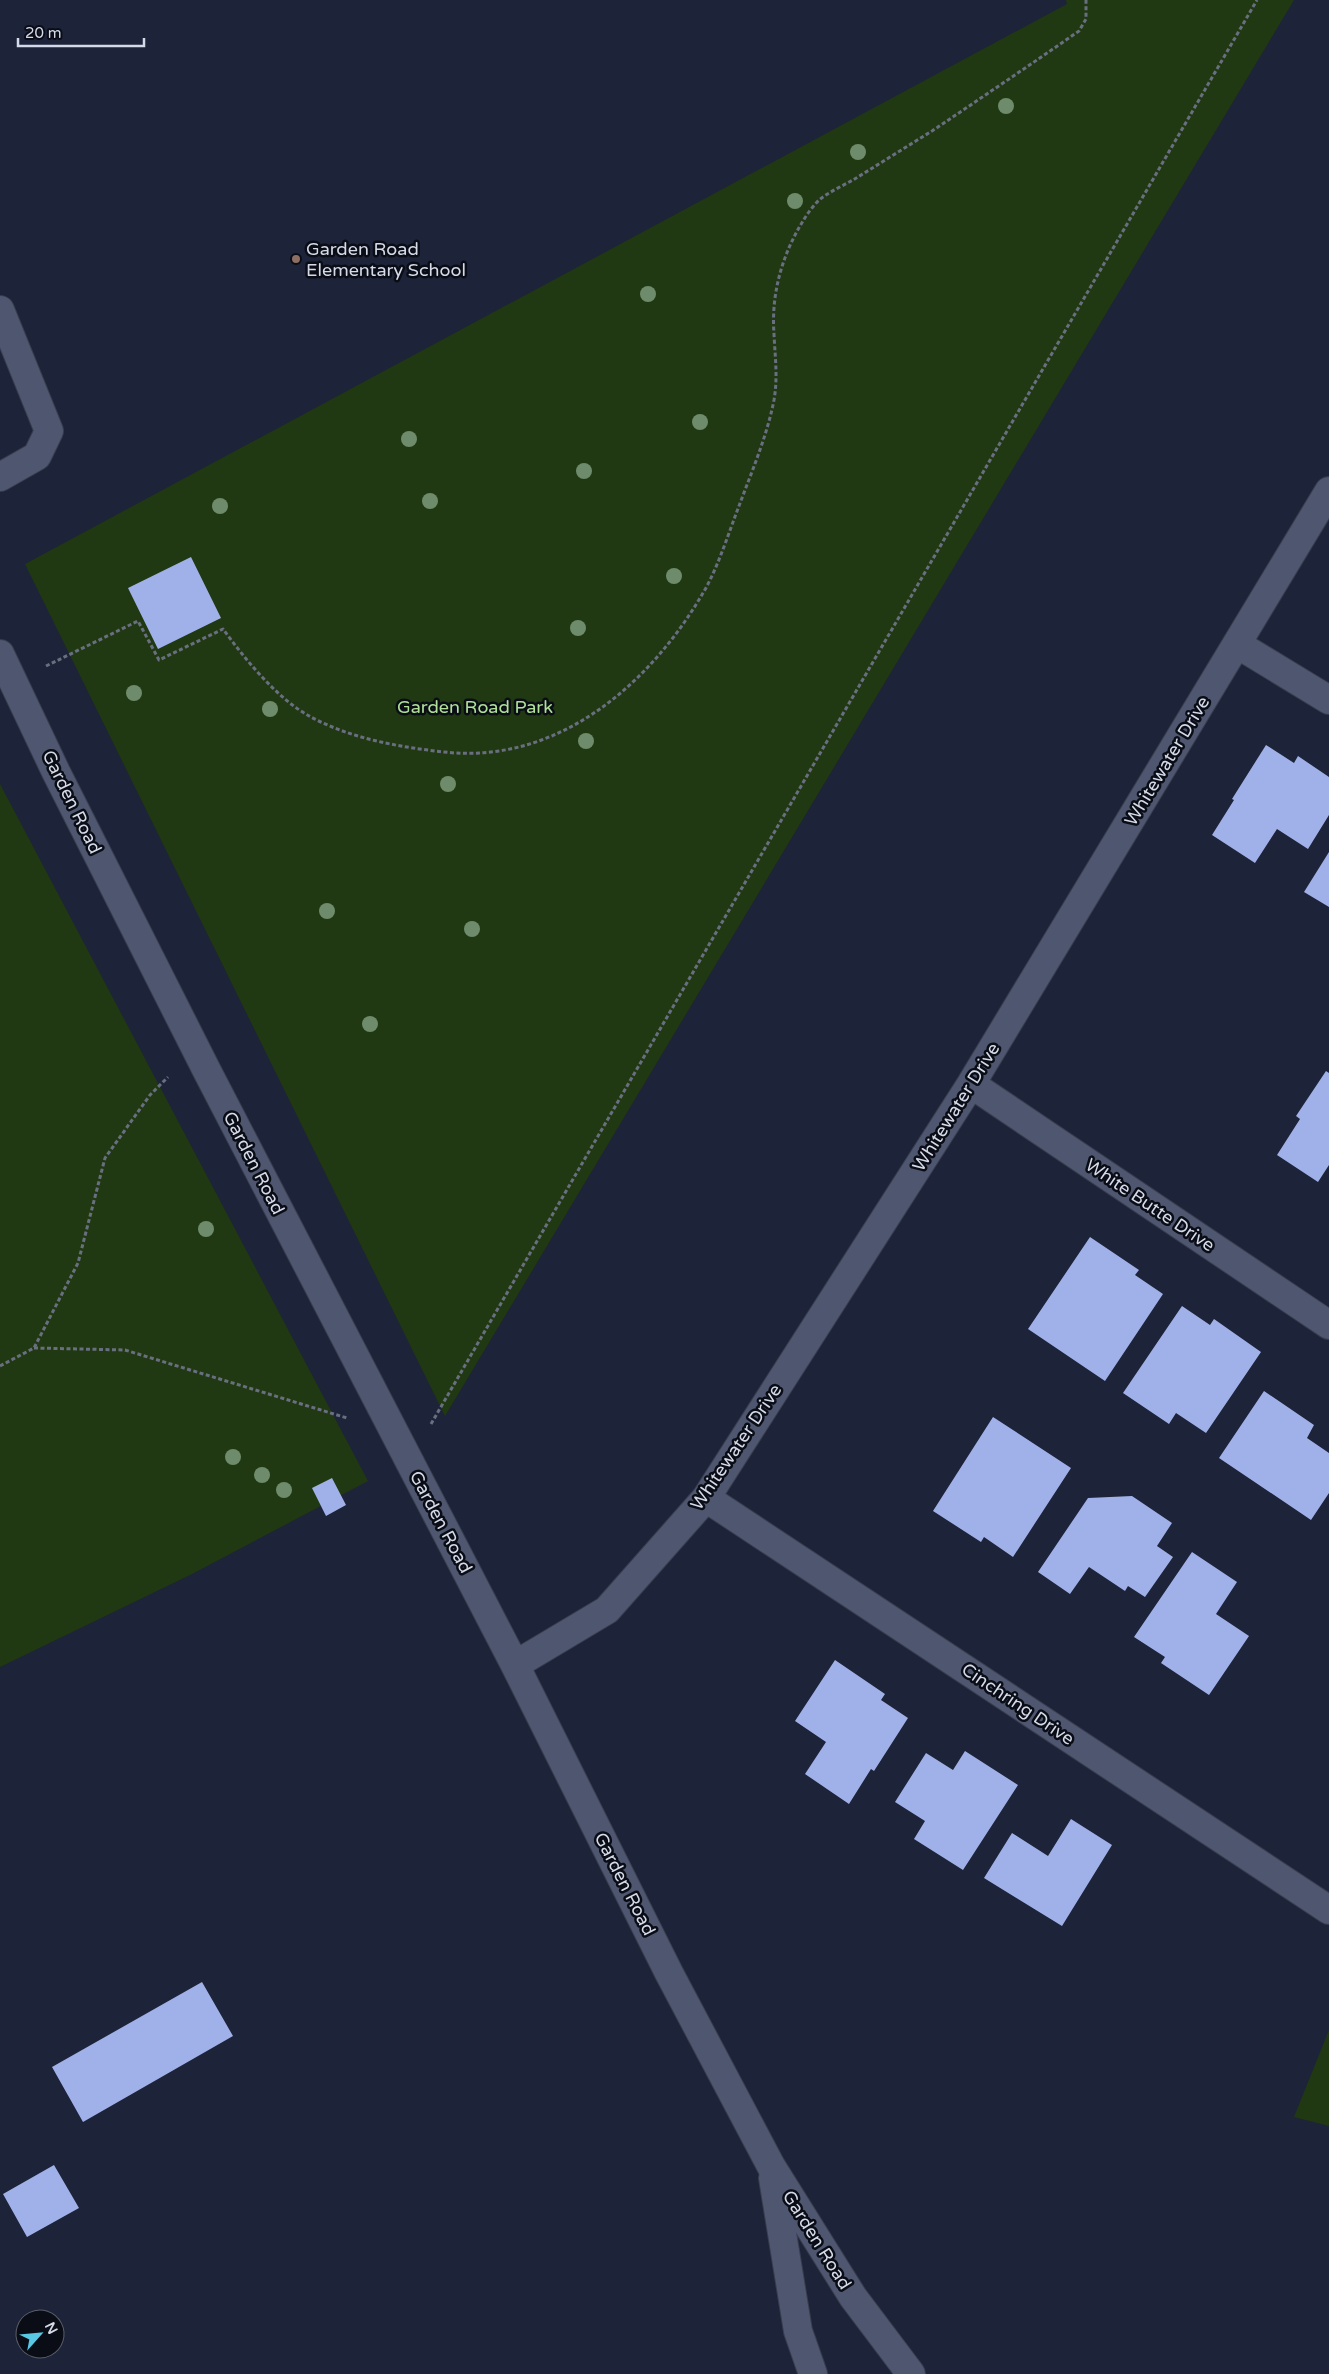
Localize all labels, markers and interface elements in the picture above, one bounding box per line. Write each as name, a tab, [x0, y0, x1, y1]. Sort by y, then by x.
scale bar	[18, 15, 144, 47]
text: 20 m	[25, 24, 62, 42]
place label: Garden Road Elementary School	[306, 238, 466, 281]
marker: Garden Road Elementary School	[290, 253, 302, 265]
street label: Whitewater Drive	[1120, 692, 1214, 830]
park label: Garden Road Park	[397, 696, 553, 718]
street label: Garden Road	[37, 746, 107, 858]
street label: Whitewater Drive	[908, 1039, 1004, 1175]
street label: Garden Road	[219, 1108, 289, 1218]
street label: White Butte Drive	[1081, 1154, 1219, 1256]
street label: Whitewater Drive	[686, 1380, 786, 1514]
street label: Garden Road	[405, 1467, 477, 1577]
street label: Cinchring Drive	[957, 1658, 1079, 1750]
street label: Garden Road	[590, 1829, 660, 1939]
street label: Garden Road	[778, 2186, 856, 2294]
north arrow	[15, 2309, 65, 2359]
text: N	[41, 2319, 61, 2337]

